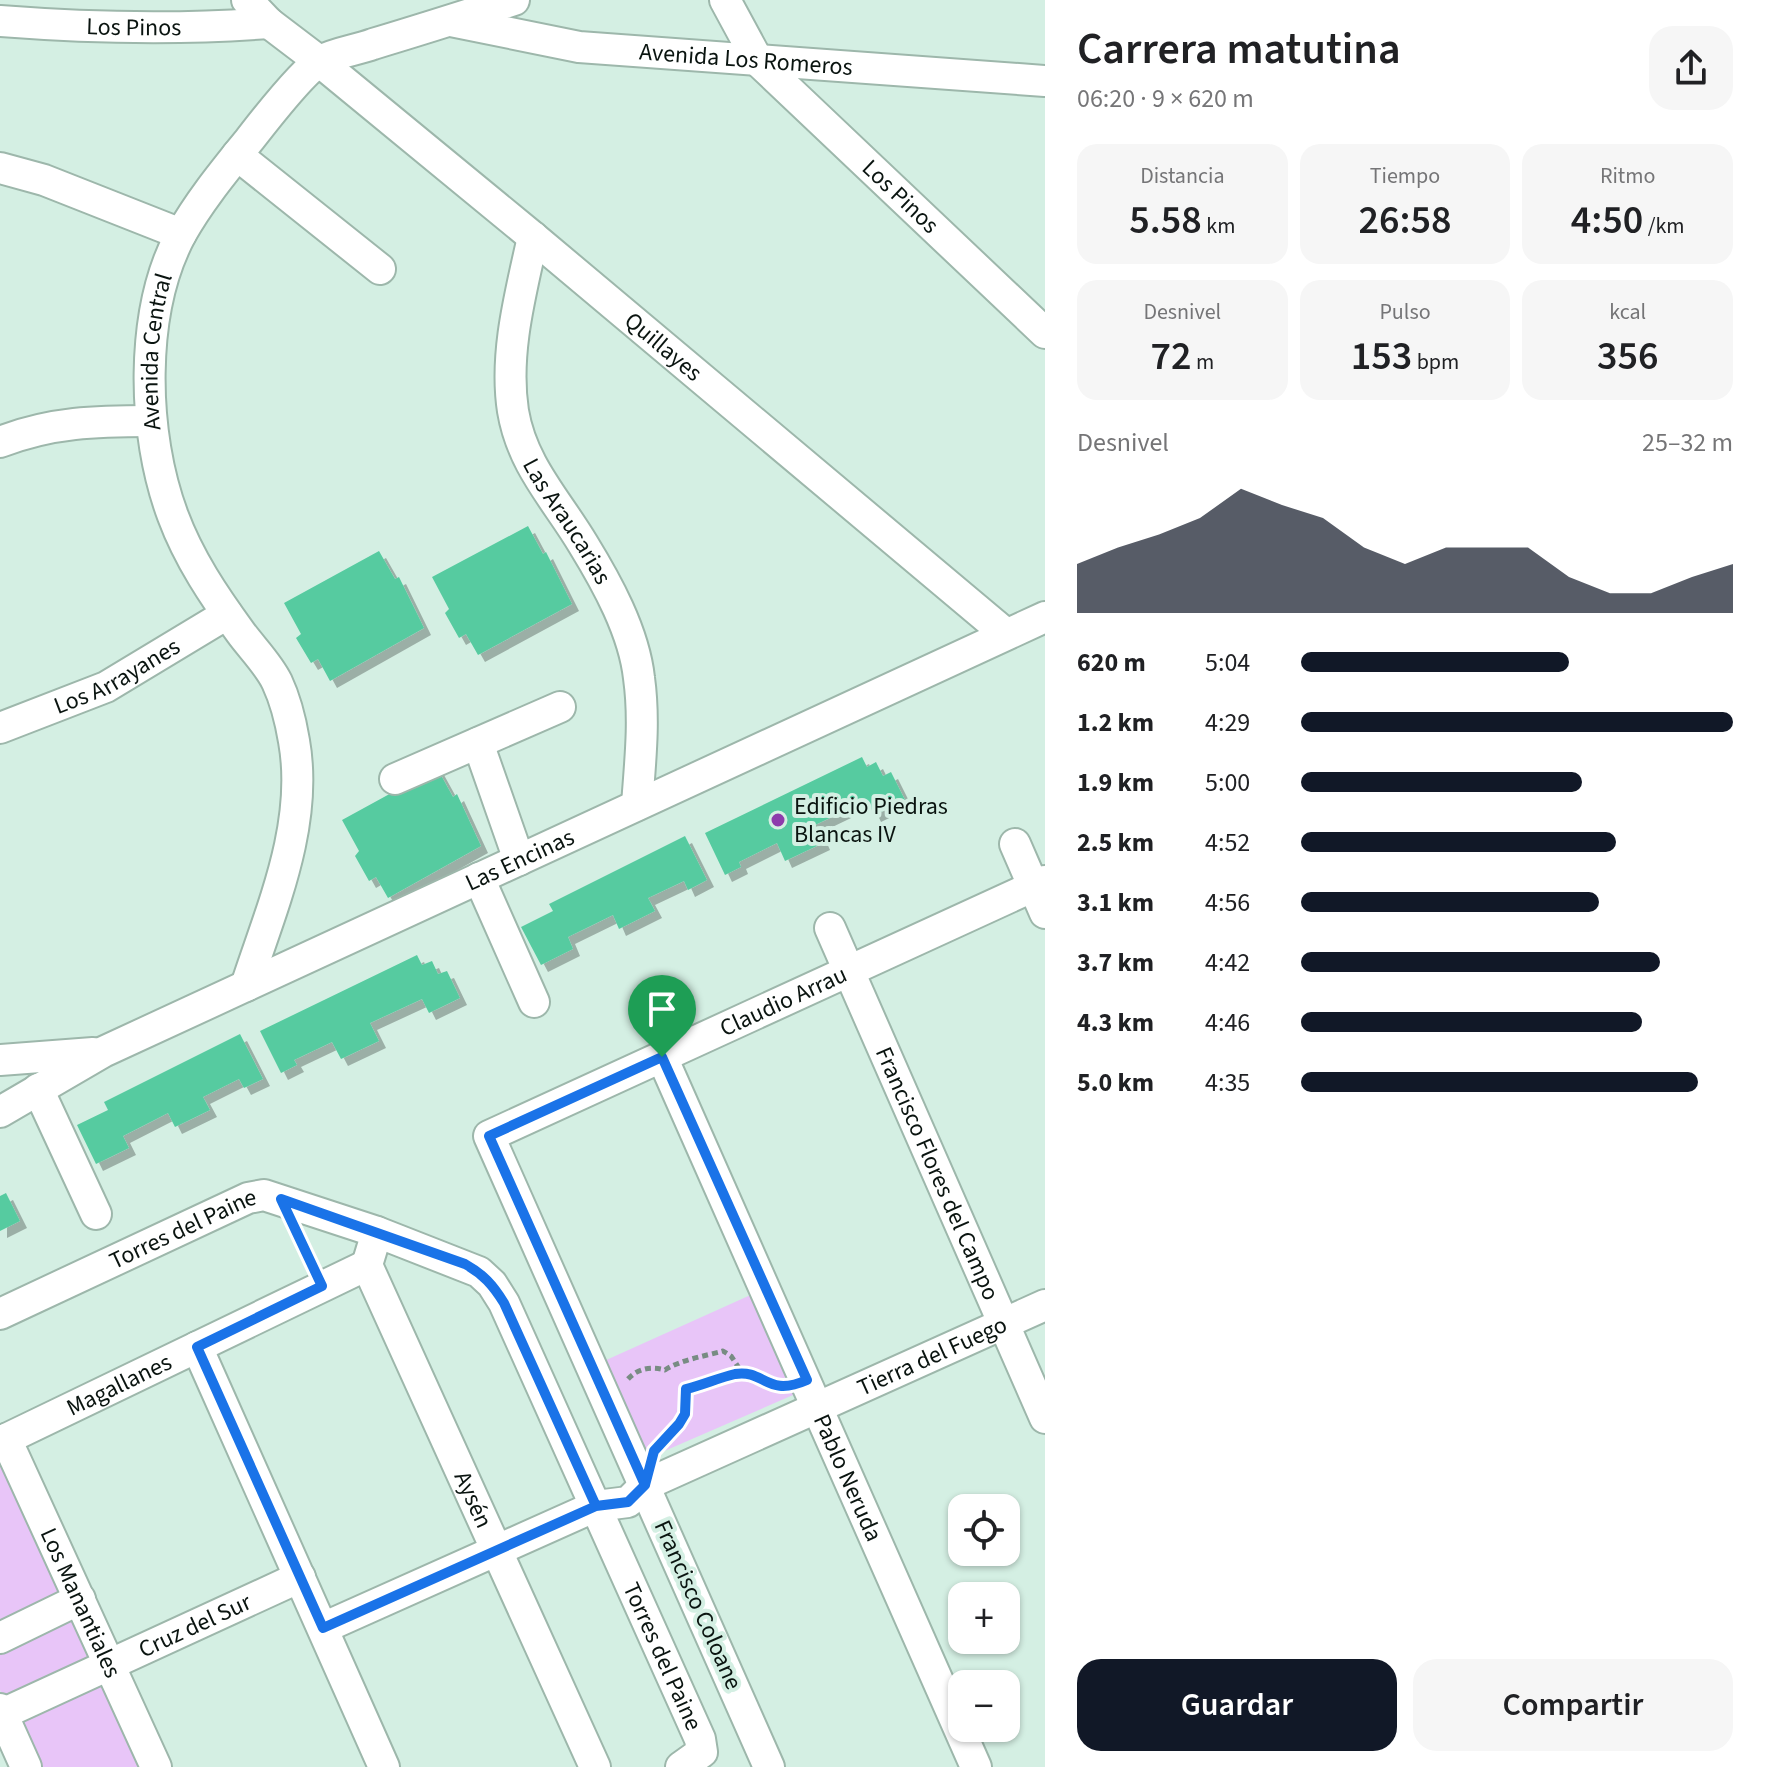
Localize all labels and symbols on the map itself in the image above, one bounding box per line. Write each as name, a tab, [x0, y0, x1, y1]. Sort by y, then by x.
street label: Los Pinos	[86, 9, 181, 45]
street label: Avenida Los Romeros	[638, 34, 854, 84]
street label: Los Pinos	[854, 151, 947, 242]
street label: Avenida Central	[132, 269, 181, 432]
street label: Quillayes	[617, 303, 710, 390]
street label: Las Araucarias	[514, 452, 621, 591]
street label: Los Arrayanes	[49, 629, 187, 723]
place label: Edificio Piedras Blancas IV	[794, 789, 948, 852]
marker: Edificio Piedras Blancas IV	[769, 811, 787, 829]
street label: Las Encinas	[459, 819, 580, 900]
street label: Claudio Arrau	[714, 957, 852, 1045]
pin	[628, 975, 696, 1057]
street label: Francisco Flores del Campo	[867, 1041, 1009, 1306]
street label: Torres del Paine	[103, 1179, 259, 1278]
street label: Tierra del Fuego	[851, 1307, 1013, 1405]
street label: Magallanes	[60, 1344, 177, 1425]
street label: Pablo Neruda	[805, 1408, 892, 1547]
street label: Aysén	[445, 1465, 502, 1534]
street label: Francisco Coloane	[645, 1515, 751, 1695]
street label: Los Manantiales	[31, 1522, 130, 1683]
street label: Torres del Paine	[614, 1576, 711, 1736]
street label: Cruz del Sur	[133, 1584, 257, 1667]

